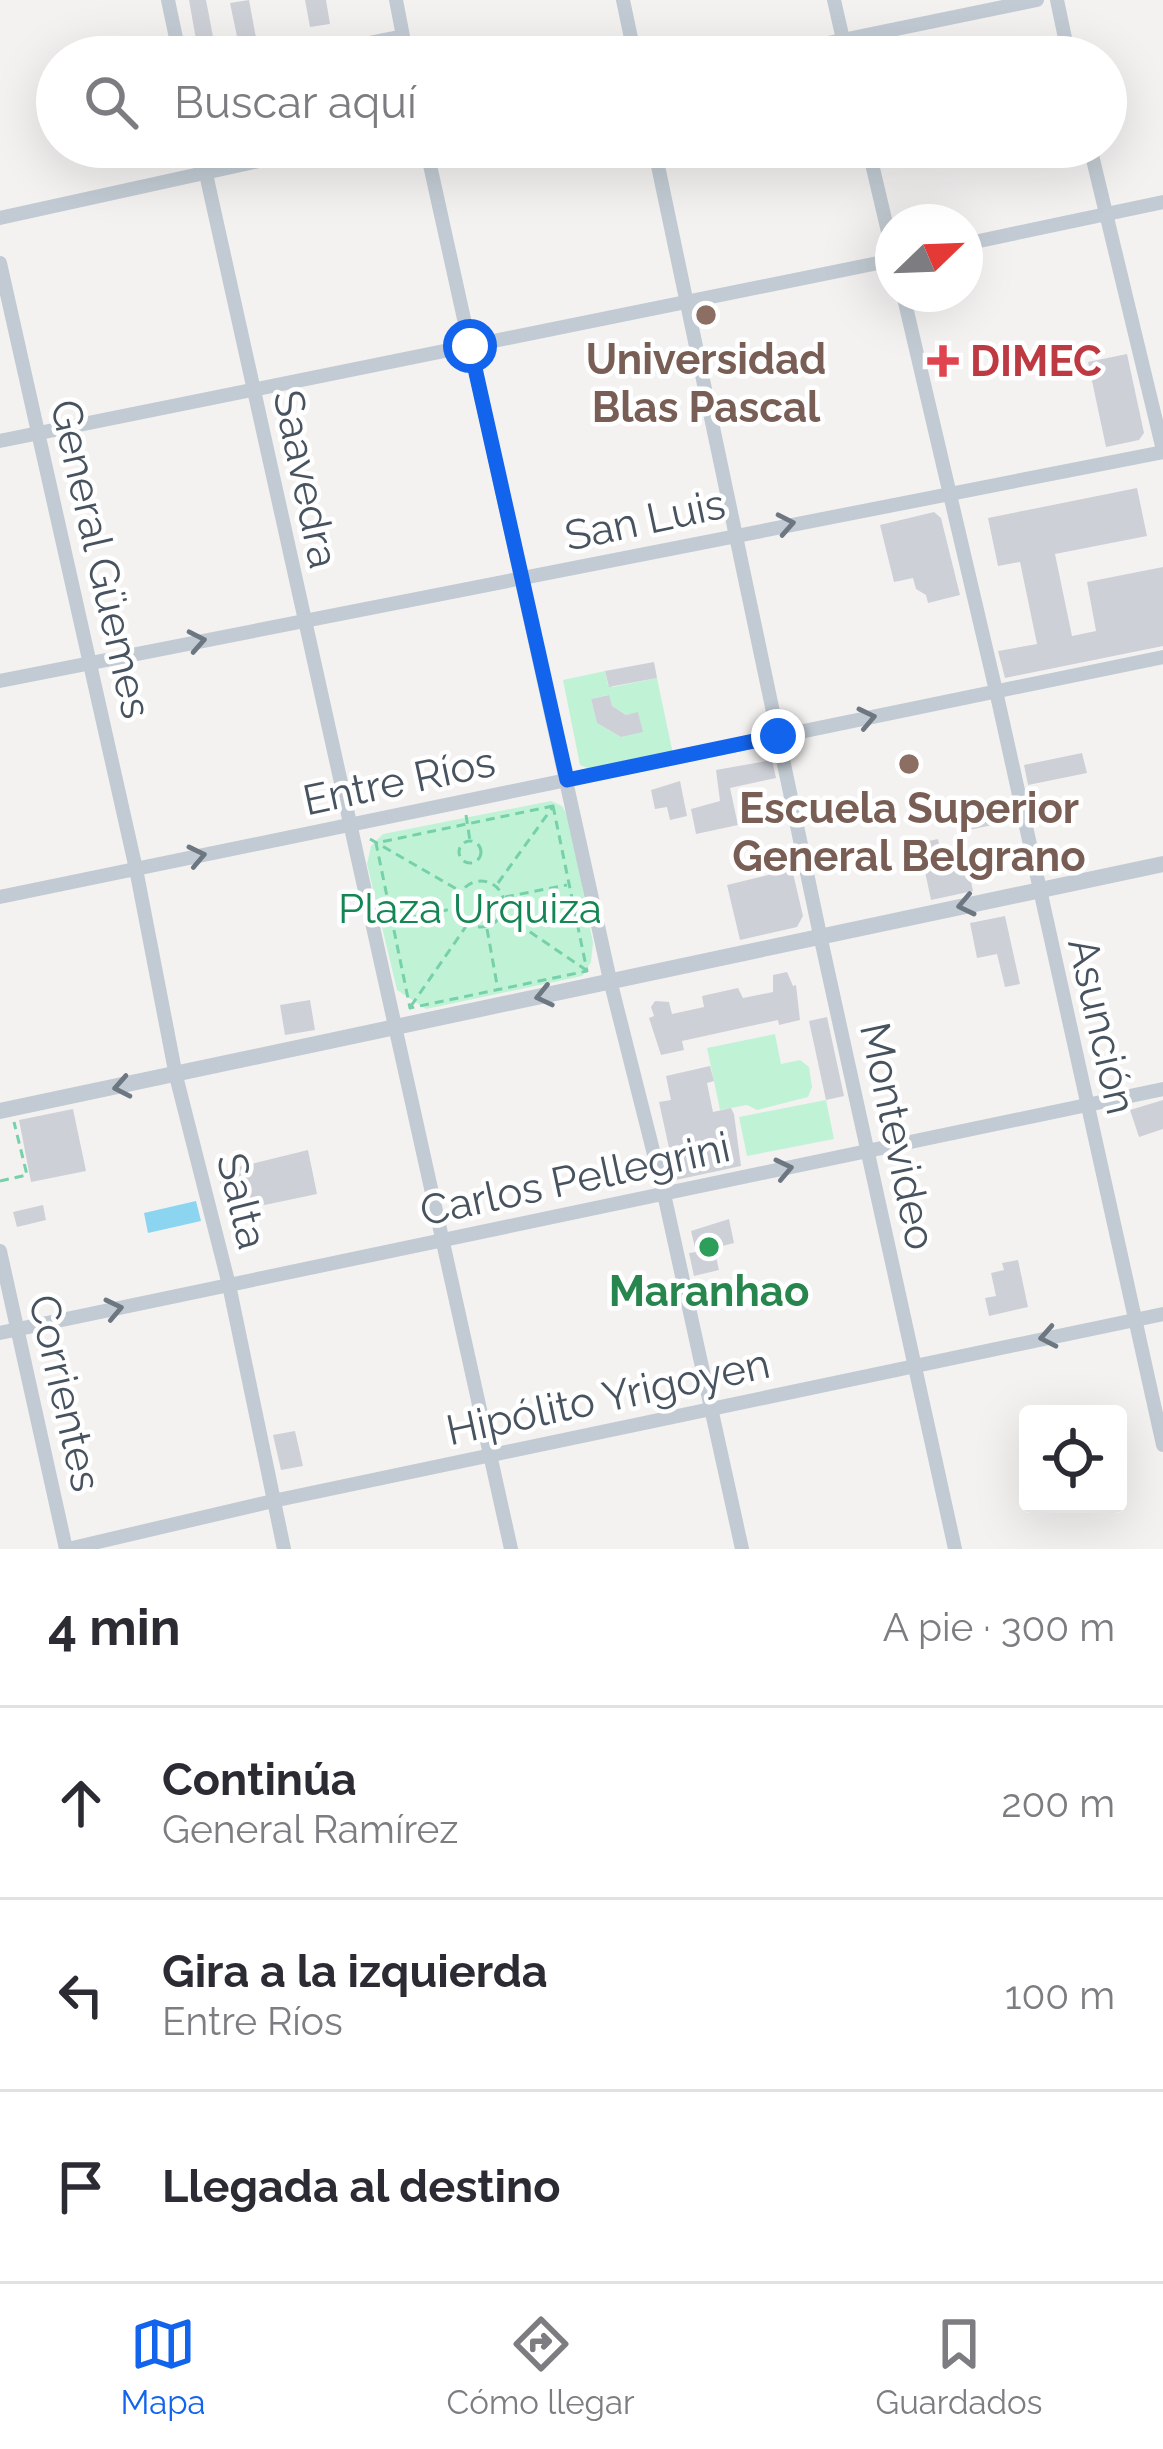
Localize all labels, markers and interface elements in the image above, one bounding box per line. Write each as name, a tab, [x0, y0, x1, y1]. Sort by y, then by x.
search box	[36, 36, 1127, 168]
icon: search	[78, 69, 144, 135]
text: Buscar aquí	[174, 76, 417, 129]
north arrow	[875, 204, 983, 312]
marker: Universidad Blas Pascal	[693, 302, 719, 328]
route start	[443, 319, 497, 373]
place label: Universidad Blas Pascal	[586, 335, 826, 432]
place label: DIMEC	[970, 337, 1102, 386]
marker: DIMEC	[927, 345, 959, 377]
street label: Saavedra	[263, 386, 349, 572]
street label: General Güemes	[41, 395, 161, 723]
street label: San Luis	[560, 479, 730, 561]
one-way arrow	[775, 512, 795, 538]
one-way arrow	[187, 629, 207, 655]
one-way arrow	[856, 706, 876, 731]
route end	[751, 709, 805, 763]
street label: Entre Ríos	[299, 737, 499, 825]
marker: Escuela Superior General Belgrano	[896, 751, 922, 777]
place label: Escuela Superior General Belgrano	[732, 784, 1086, 881]
one-way arrow	[186, 844, 206, 870]
park label: Plaza Urquiza	[338, 884, 602, 933]
one-way arrow	[957, 891, 977, 917]
street label: Asunción	[1058, 933, 1146, 1119]
one-way arrow	[534, 982, 554, 1007]
street label: Montevideo	[850, 1018, 946, 1254]
one-way arrow	[112, 1073, 132, 1099]
street label: Carlos Pellegrini	[416, 1122, 734, 1236]
street label: Salta	[207, 1148, 277, 1254]
one-way arrow	[774, 1157, 794, 1183]
marker: Maranhao	[696, 1234, 722, 1260]
place label: Maranhao	[609, 1267, 809, 1316]
street label: Corrientes	[19, 1290, 111, 1496]
one-way arrow	[104, 1298, 124, 1323]
one-way arrow	[1039, 1323, 1059, 1349]
street label: Hipólito Yrigoyen	[442, 1339, 774, 1455]
map controls	[1019, 1405, 1127, 1513]
button: locate	[1019, 1405, 1127, 1513]
text: 4 min	[48, 1597, 181, 1657]
text: A pie · 300 m	[883, 1604, 1115, 1650]
text: Continúa	[162, 1753, 357, 1806]
icon: ahead	[48, 1770, 114, 1836]
text: 200 m	[1001, 1780, 1115, 1826]
text: General Ramírez	[162, 1806, 458, 1852]
text: Gira a la izquierda	[162, 1945, 548, 1998]
icon: left	[48, 1962, 114, 2028]
text: 100 m	[1005, 1972, 1115, 2018]
text: Entre Ríos	[162, 1998, 343, 2044]
icon: arrive	[48, 2154, 114, 2220]
text: Llegada al destino	[162, 2160, 561, 2213]
tab: Mapa	[121, 2311, 206, 2422]
tab: Cómo llegar	[447, 2311, 635, 2422]
tab: Guardados	[876, 2311, 1043, 2422]

